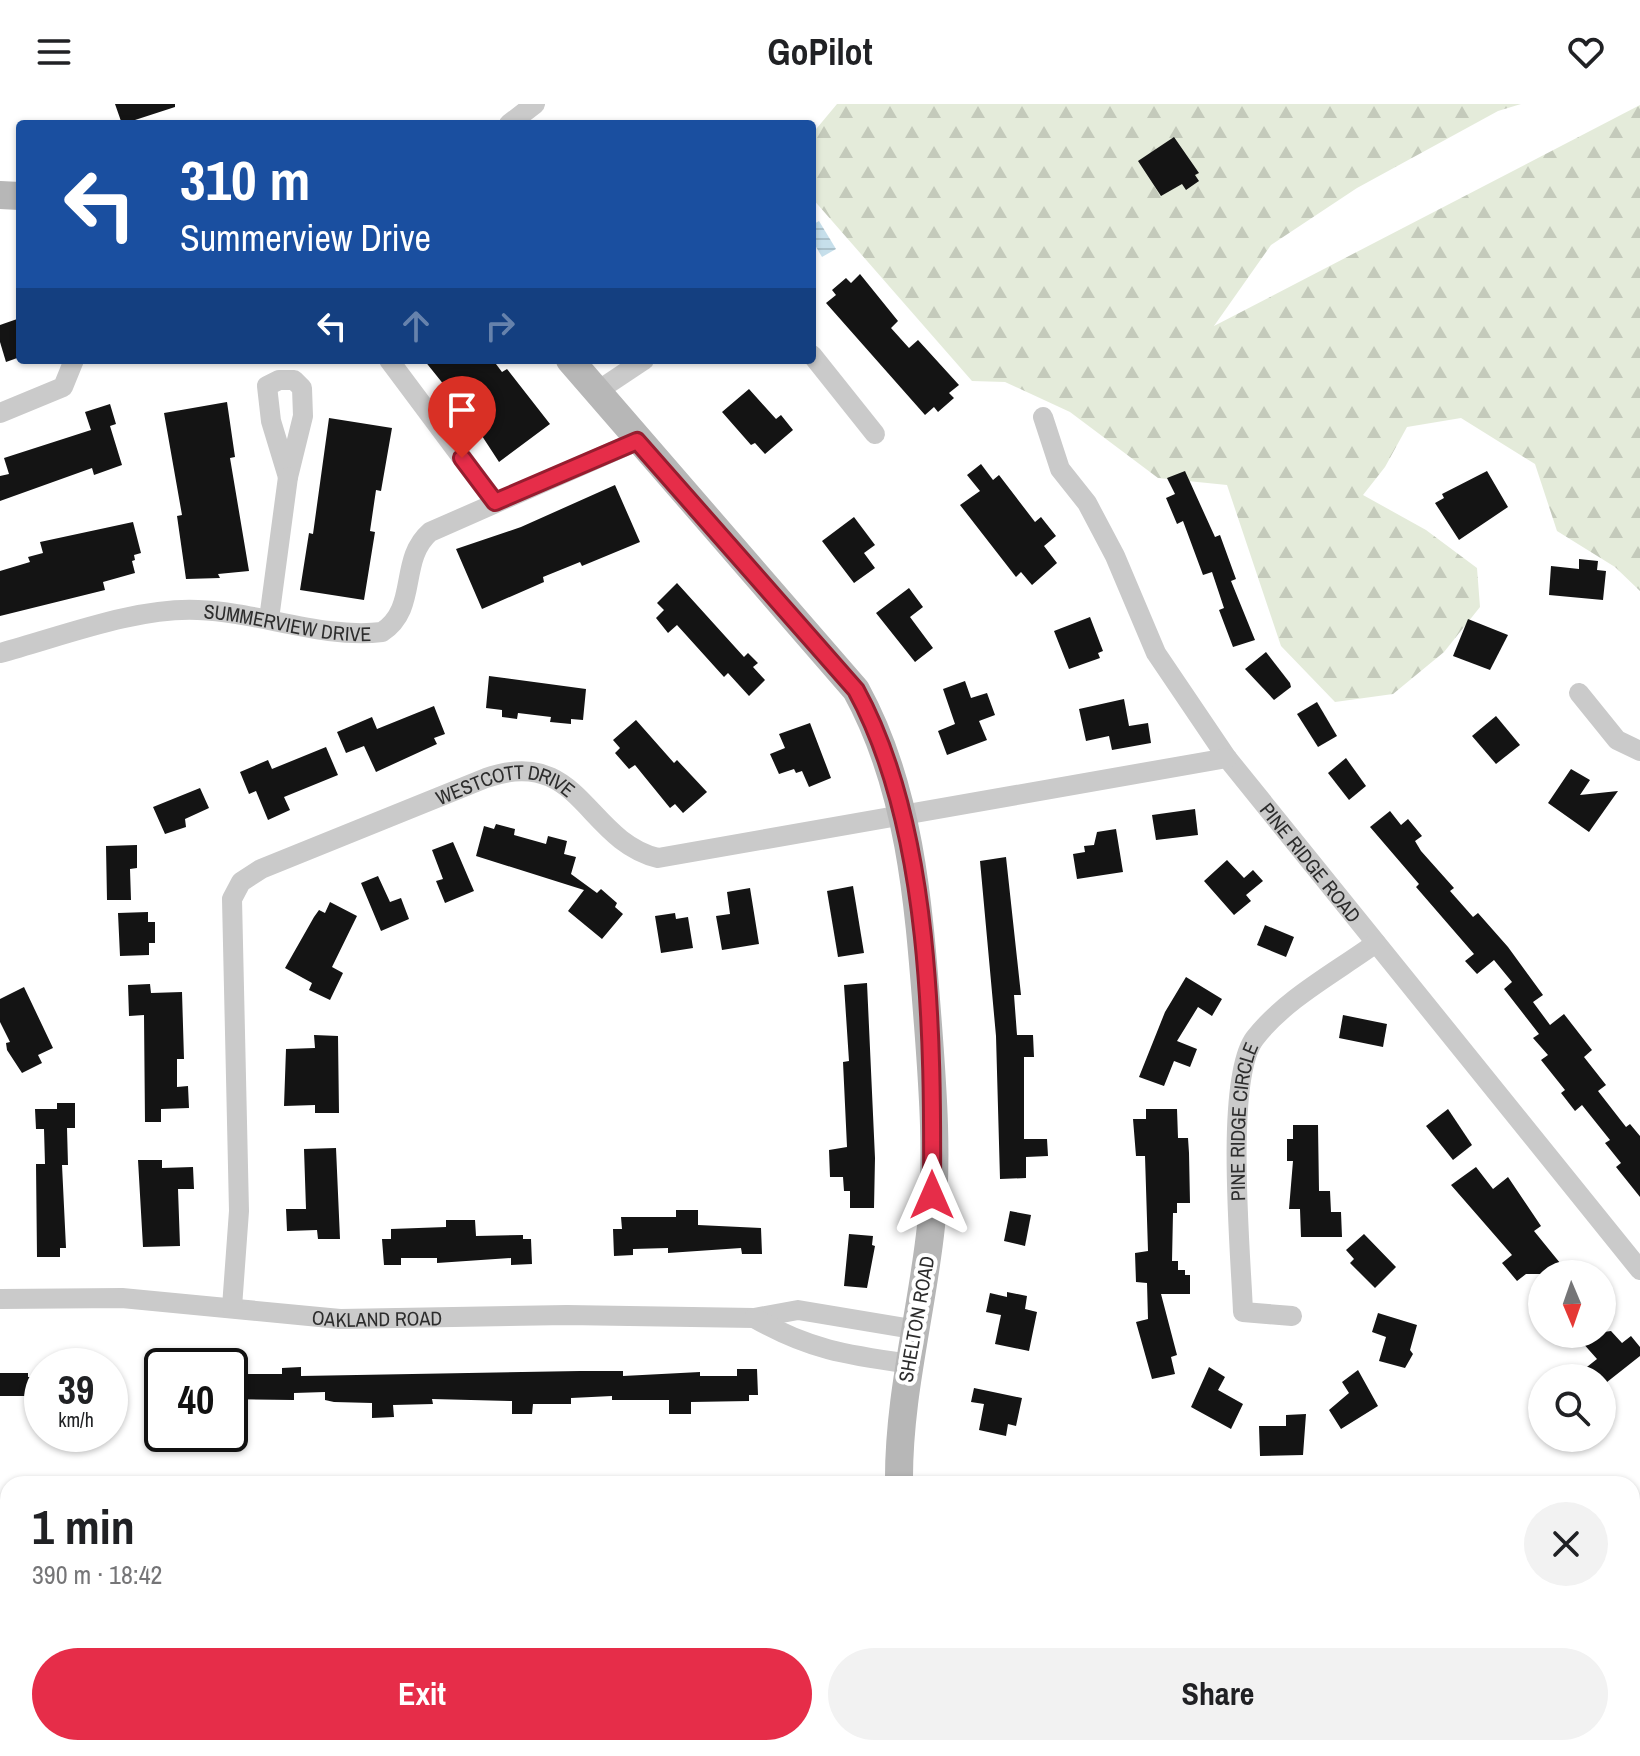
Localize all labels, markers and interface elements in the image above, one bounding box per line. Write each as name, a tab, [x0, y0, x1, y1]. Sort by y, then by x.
text: GoPilot	[768, 28, 872, 76]
icon: menu	[32, 30, 76, 74]
icon: heart	[1564, 30, 1608, 74]
text: 310 m	[180, 142, 310, 217]
icon: left	[48, 152, 152, 256]
text: Summerview Drive	[180, 214, 431, 262]
icon: left	[310, 304, 354, 348]
icon: ahead	[394, 304, 438, 348]
icon: right	[478, 304, 522, 348]
pin	[428, 376, 496, 458]
icon: arrive	[440, 388, 484, 432]
street label: SUMMERVIEW DRIVE	[203, 597, 372, 647]
street label: WESTCOTT DRIVE	[431, 757, 581, 811]
street label: PINE RIDGE ROAD	[1254, 797, 1368, 928]
street label: PINE RIDGE CIRCLE	[1223, 1038, 1264, 1202]
position arrow	[890, 1153, 974, 1237]
street label: SHELTON ROAD	[892, 1254, 940, 1384]
north arrow	[1528, 1260, 1616, 1348]
map controls	[1528, 1260, 1616, 1452]
street label: OAKLAND ROAD	[311, 1303, 442, 1333]
speed limit sign: 40	[144, 1348, 248, 1452]
text: 39	[58, 1363, 94, 1416]
button: search	[1528, 1364, 1616, 1452]
text: km/h	[58, 1406, 94, 1433]
text: 1 min	[32, 1494, 135, 1559]
button: close	[1524, 1502, 1608, 1586]
text: 390 m · 18:42	[32, 1557, 162, 1592]
button: Exit	[32, 1648, 812, 1740]
button: Share	[828, 1648, 1608, 1740]

